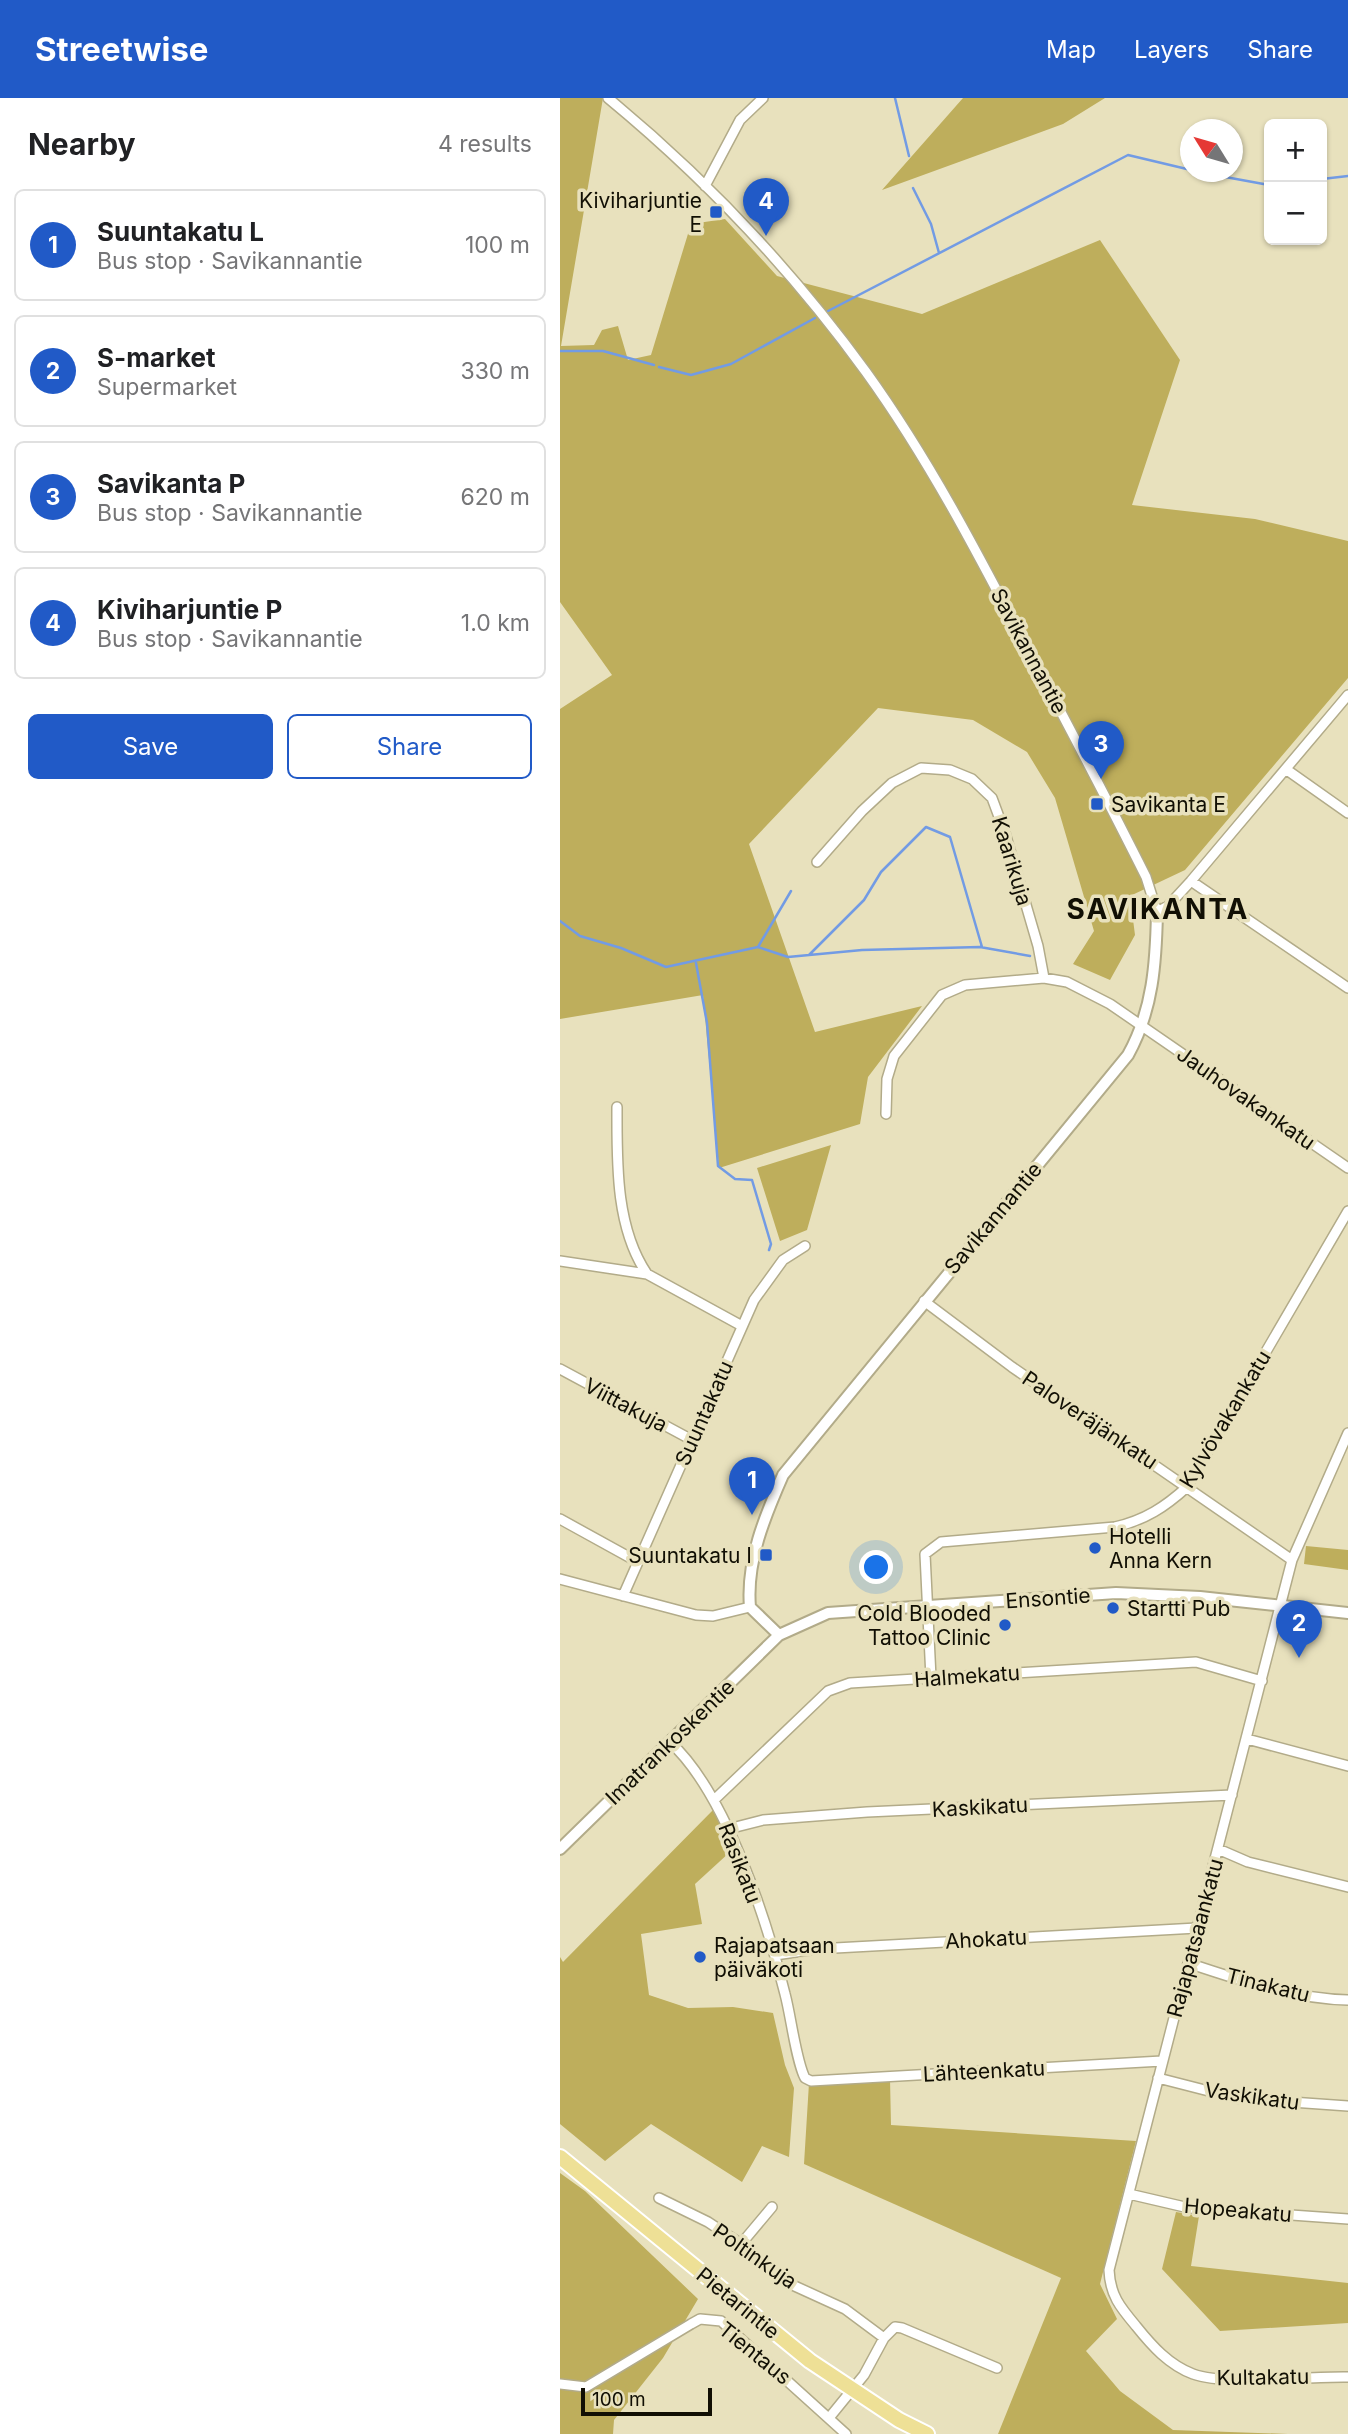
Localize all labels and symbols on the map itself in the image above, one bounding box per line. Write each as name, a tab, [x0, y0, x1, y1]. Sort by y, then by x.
north arrow	[1180, 119, 1243, 182]
pin: 4	[743, 178, 789, 236]
place label: Kiviharjuntie E	[579, 188, 702, 237]
marker: Kiviharjuntie E	[708, 204, 724, 220]
street label: Savikannantie	[985, 584, 1073, 718]
pin: 3	[1078, 721, 1124, 779]
place label: Savikanta E	[1111, 792, 1226, 817]
marker: Savikanta E	[1089, 796, 1105, 812]
street label: Kaarikuja	[987, 813, 1037, 909]
district label: SAVIKANTA	[1067, 892, 1249, 926]
street label: Jauhovakankatu	[1172, 1041, 1320, 1155]
street label: Savikannantie	[939, 1157, 1047, 1279]
street label: Kylvövakankatu	[1174, 1346, 1276, 1492]
street label: Suuntakatu	[670, 1357, 738, 1469]
street label: Paloveräjänkatu	[1018, 1366, 1162, 1474]
street label: Viittakuja	[580, 1373, 672, 1437]
pin: 1	[729, 1457, 775, 1515]
place label: Hotelli Anna Kern	[1109, 1524, 1212, 1573]
marker: Hotelli Anna Kern	[1087, 1540, 1103, 1556]
place label: Suuntakatu I	[628, 1543, 752, 1568]
marker: Suuntakatu I	[758, 1547, 774, 1563]
your location	[859, 1550, 893, 1584]
street label: Ensontie	[1005, 1583, 1091, 1613]
place label: Startti Pub	[1127, 1596, 1230, 1621]
marker: Startti Pub	[1105, 1600, 1121, 1616]
pin: 2	[1276, 1600, 1322, 1658]
place label: Cold Blooded Tattoo Clinic	[857, 1601, 991, 1650]
marker: Cold Blooded Tattoo Clinic	[997, 1617, 1013, 1633]
street label: Halmekatu	[913, 1660, 1021, 1692]
street label: Imatrankoskentie	[600, 1674, 740, 1810]
street label: Kaskikatu	[931, 1792, 1029, 1822]
street label: Rasikatu	[713, 1819, 767, 1907]
street label: Rajapatsaankatu	[1162, 1856, 1228, 2020]
street label: Ahokatu	[944, 1924, 1028, 1954]
place label: Rajapatsaan päiväkoti	[714, 1933, 835, 1982]
marker: Rajapatsaan päiväkoti	[692, 1949, 708, 1965]
street label: Tinakatu	[1224, 1963, 1312, 2007]
street label: Lähteenkatu	[922, 2055, 1046, 2087]
street label: Vaskikatu	[1203, 2077, 1301, 2115]
street label: Hopeakatu	[1183, 2193, 1293, 2227]
street label: Poltinkuja	[708, 2218, 802, 2294]
street label: Pietarintie	[691, 2262, 785, 2344]
street label: Tientaus	[714, 2316, 796, 2390]
street label: Kultakatu	[1216, 2364, 1310, 2390]
scale bar	[581, 2385, 712, 2417]

